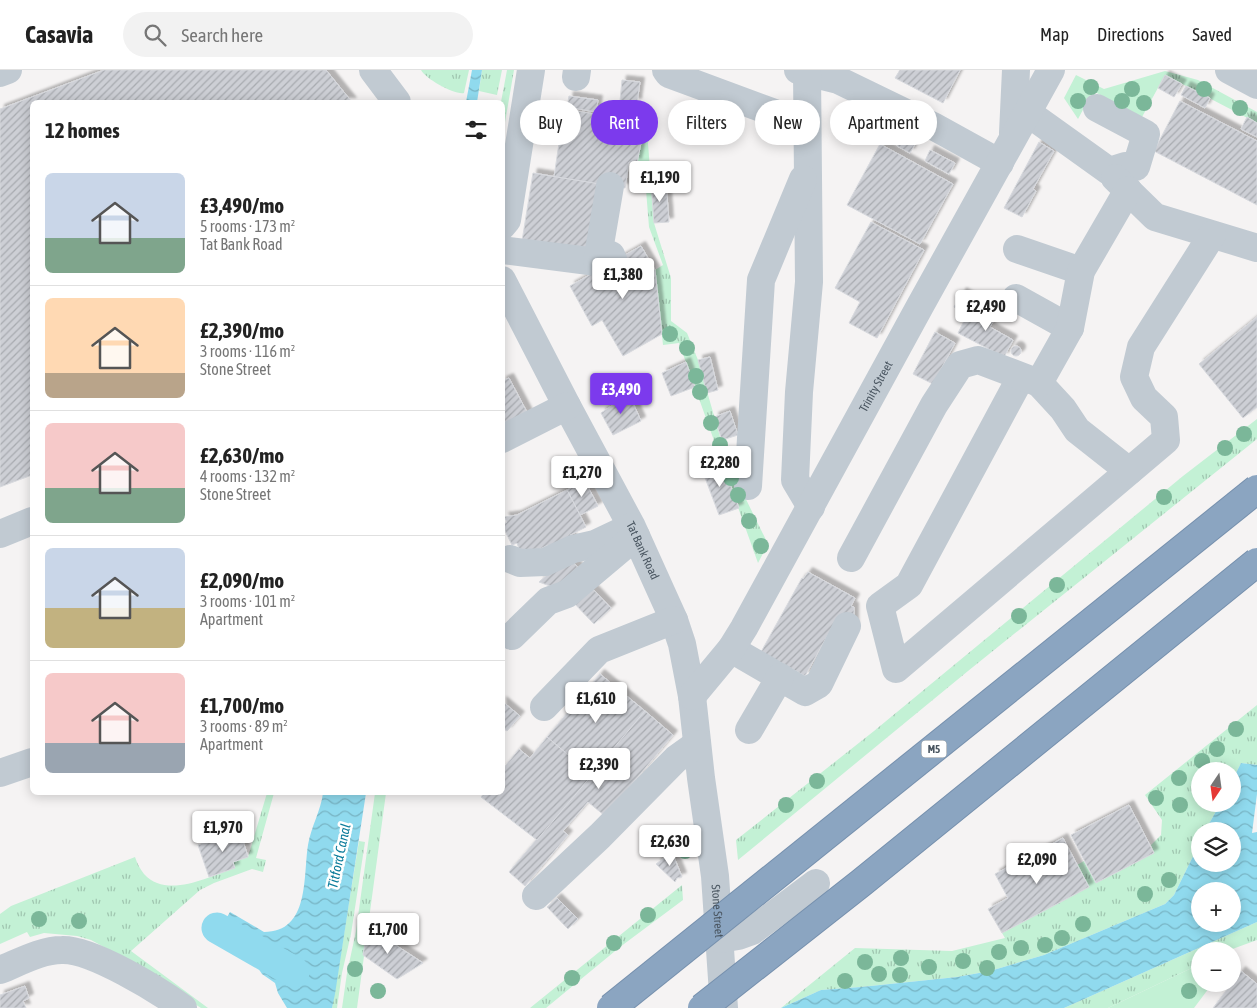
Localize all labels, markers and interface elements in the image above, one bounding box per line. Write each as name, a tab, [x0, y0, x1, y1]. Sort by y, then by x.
search box	[123, 12, 473, 57]
text: Casavia	[25, 21, 93, 48]
icon: search	[141, 21, 169, 49]
text: Search here	[181, 24, 263, 46]
text: Map	[1040, 24, 1069, 45]
text: Directions	[1097, 24, 1164, 45]
text: Saved	[1192, 24, 1232, 45]
chip: Buy	[520, 100, 581, 145]
chip: Rent	[591, 100, 658, 145]
chip: Filters	[668, 100, 745, 145]
chip: New	[755, 100, 820, 145]
chip: Apartment	[830, 100, 937, 145]
icon: filters	[462, 116, 490, 144]
text: 12 homes	[45, 118, 120, 142]
pin: £1,190	[619, 160, 701, 203]
text: £1,190	[640, 168, 680, 186]
icon: home	[85, 193, 145, 253]
text: £3,490/mo	[200, 193, 284, 217]
text: 5 rooms · 173 m²	[200, 217, 295, 235]
text: Tat Bank Road	[200, 235, 283, 253]
pin: £1,380	[582, 258, 664, 300]
text: £1,380	[603, 265, 643, 283]
pin: £2,490	[945, 290, 1027, 332]
text: £2,490	[966, 297, 1006, 315]
icon: home	[85, 318, 145, 378]
text: £2,390/mo	[200, 318, 284, 342]
text: 3 rooms · 116 m²	[200, 342, 295, 360]
street label: Trinity Street	[856, 358, 896, 414]
text: Stone Street	[200, 360, 271, 378]
pin: £3,490	[580, 372, 662, 415]
text: £3,490	[601, 380, 641, 398]
icon: home	[85, 443, 145, 503]
text: £2,630/mo	[200, 443, 284, 467]
pin: £2,280	[679, 446, 761, 488]
text: £2,280	[700, 453, 740, 471]
pin: £1,270	[541, 456, 623, 498]
text: £1,270	[562, 463, 602, 481]
text: 4 rooms · 132 m²	[200, 467, 295, 485]
text: Stone Street	[200, 485, 271, 503]
street label: Tat Bank Road	[623, 519, 662, 582]
icon: home	[85, 568, 145, 628]
text: £2,090/mo	[200, 568, 284, 592]
text: 3 rooms · 101 m²	[200, 592, 295, 610]
text: Apartment	[200, 610, 263, 628]
pin: £1,610	[555, 682, 637, 724]
text: £1,610	[576, 689, 616, 707]
icon: home	[85, 693, 145, 753]
text: £1,700/mo	[200, 693, 284, 717]
text: 3 rooms · 89 m²	[200, 717, 288, 735]
text: Apartment	[200, 735, 263, 753]
road number: M5	[922, 741, 946, 758]
pin: £2,390	[558, 748, 640, 790]
text: £2,390	[579, 755, 619, 773]
north arrow	[1191, 762, 1241, 812]
map controls	[1191, 762, 1241, 992]
pin: £1,970	[182, 810, 264, 853]
text: £1,970	[203, 818, 243, 836]
water label: Titford Canal	[324, 822, 354, 890]
button: layers	[1191, 822, 1241, 872]
pin: £2,630	[629, 824, 711, 867]
text: £2,630	[650, 832, 690, 850]
pin: £2,090	[996, 842, 1078, 885]
text: £2,090	[1017, 850, 1057, 868]
button: +	[1191, 882, 1241, 932]
street label: Stone Street	[709, 884, 726, 939]
pin: £1,700	[347, 912, 429, 955]
text: £1,700	[368, 920, 408, 938]
button: −	[1191, 942, 1241, 992]

